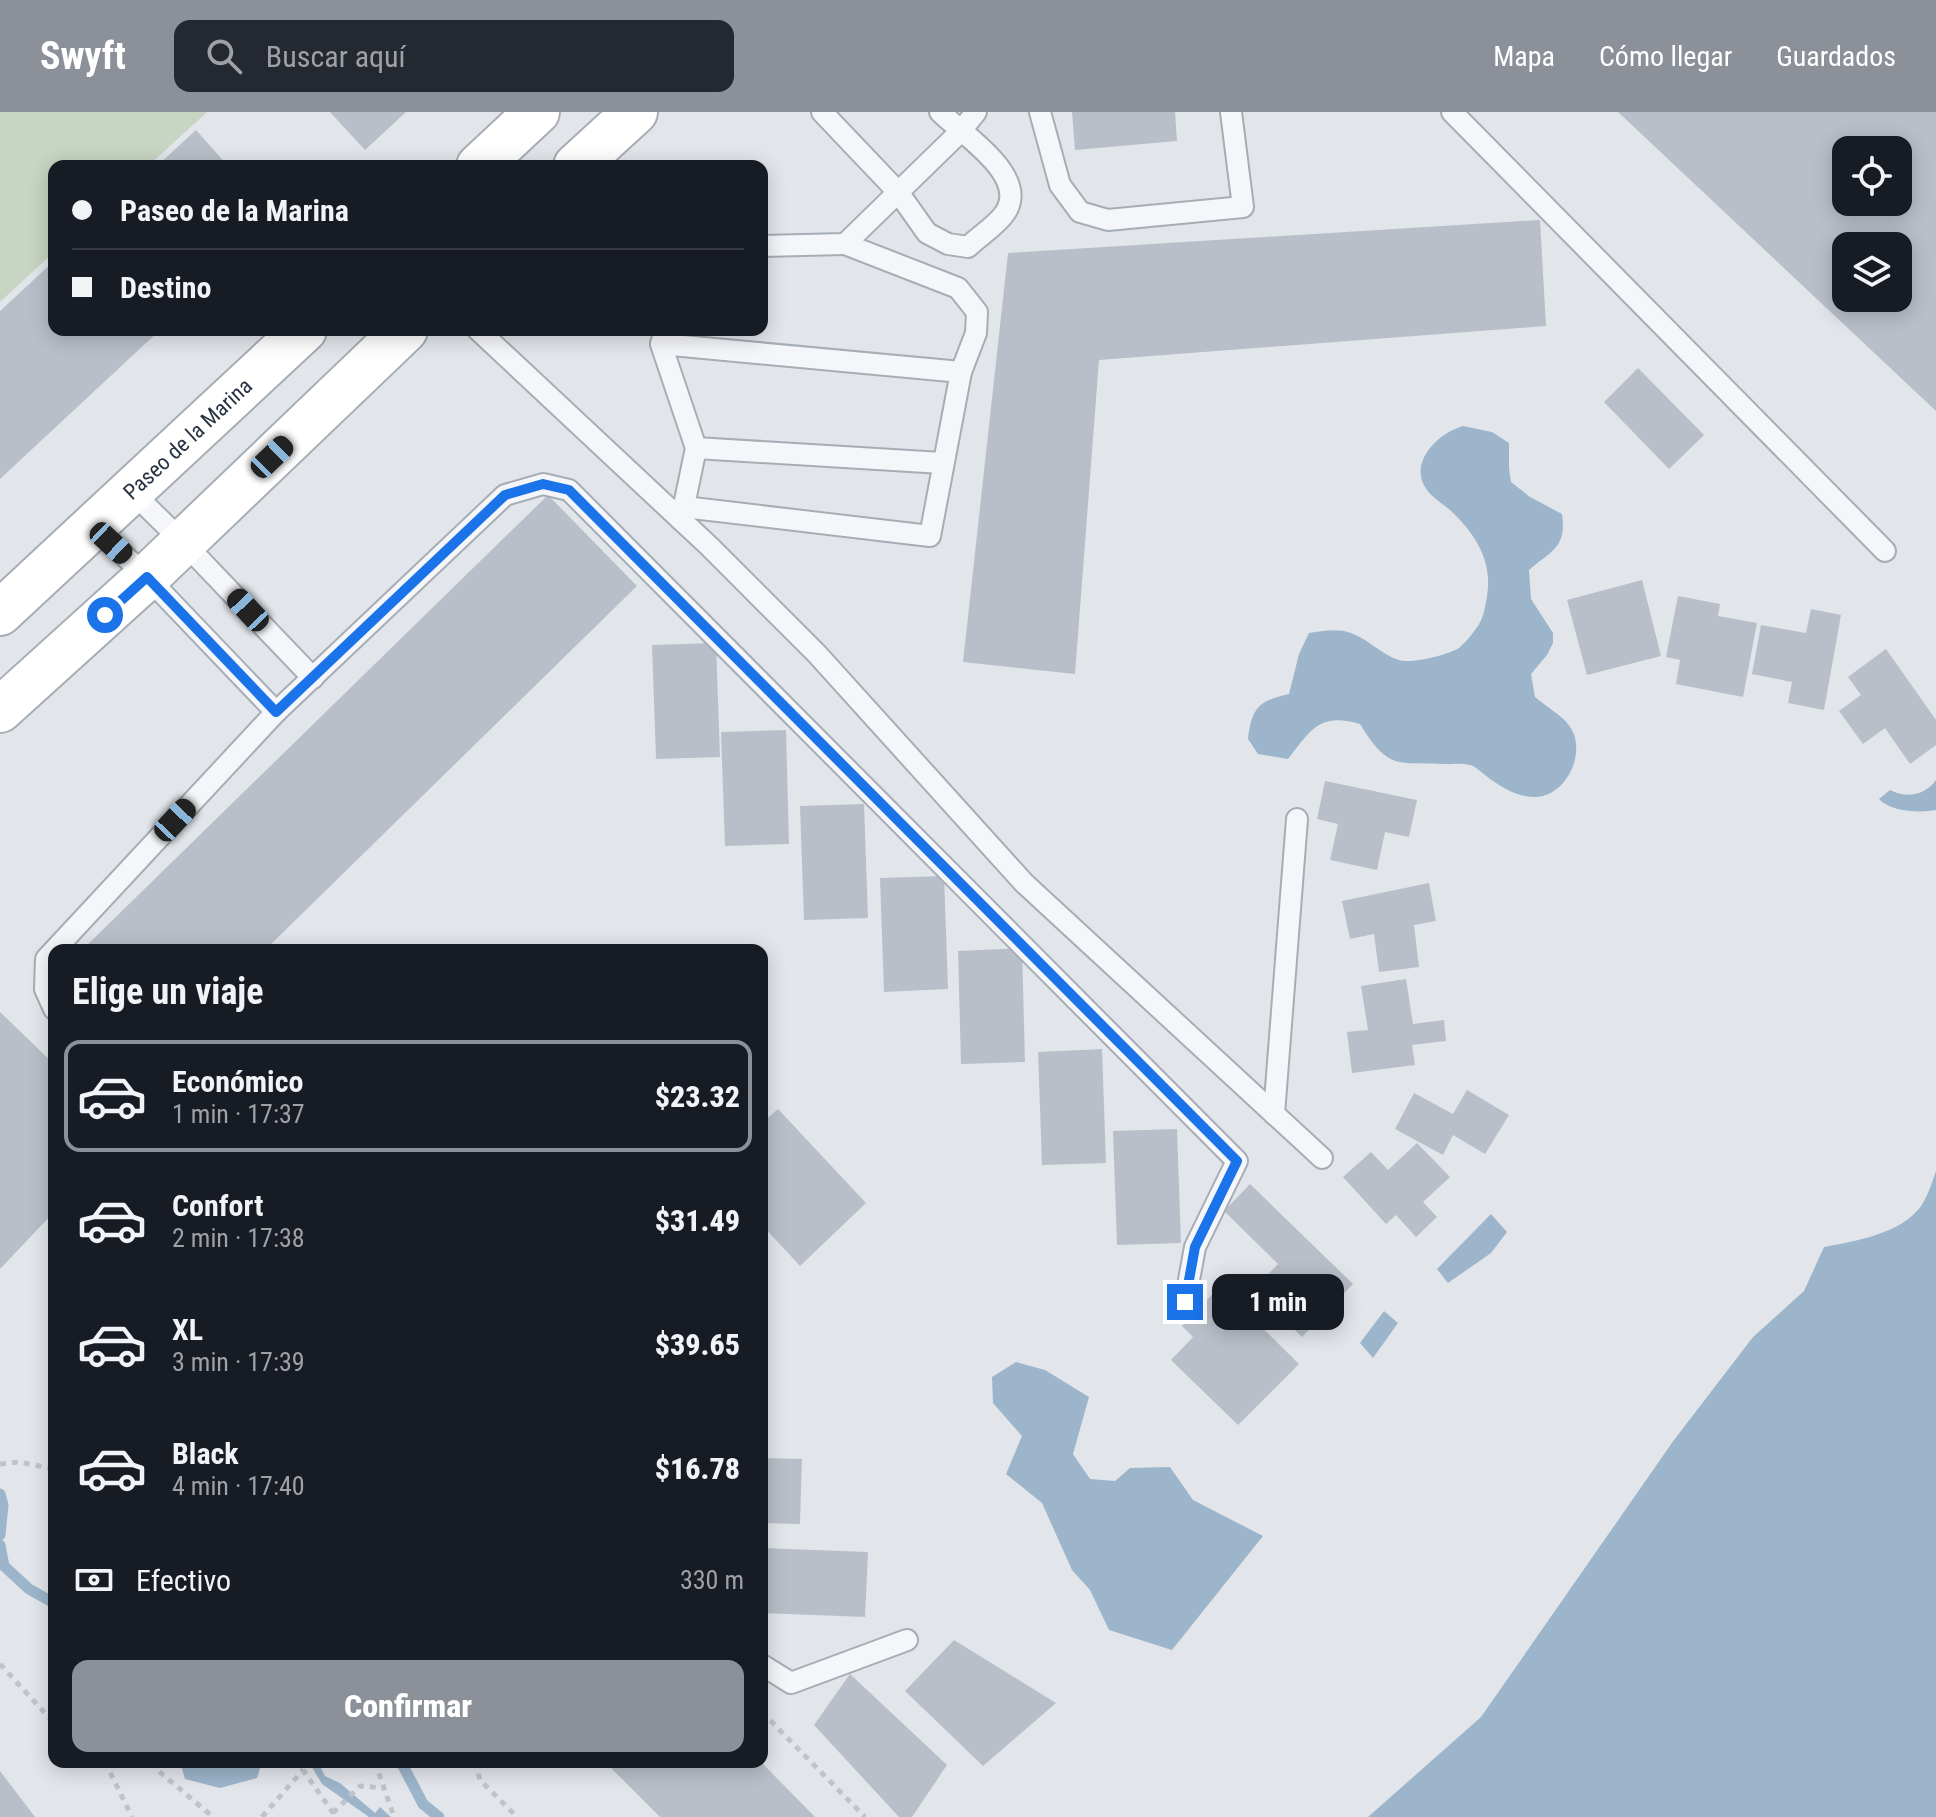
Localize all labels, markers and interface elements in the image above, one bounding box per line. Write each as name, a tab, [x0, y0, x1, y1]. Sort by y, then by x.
search box	[174, 20, 734, 92]
text: Swyft	[40, 34, 126, 78]
icon: search	[202, 34, 246, 78]
text: Buscar aquí	[266, 39, 406, 74]
text: Mapa	[1493, 40, 1555, 73]
text: Cómo llegar	[1599, 40, 1732, 73]
text: Guardados	[1776, 40, 1896, 73]
map controls	[1832, 136, 1912, 312]
button: locate	[1832, 136, 1912, 216]
text: Paseo de la Marina	[120, 193, 349, 228]
button: layers	[1832, 232, 1912, 312]
text: Destino	[120, 270, 211, 305]
street label: Paseo de la Marina	[118, 373, 257, 505]
car	[246, 432, 298, 482]
car	[85, 518, 137, 568]
car	[223, 584, 273, 636]
route start	[87, 597, 123, 633]
car	[150, 794, 200, 846]
text: Elige un viaje	[72, 971, 263, 1013]
icon: car	[76, 1060, 148, 1132]
text: Económico	[172, 1064, 303, 1099]
text: $23.32	[655, 1079, 740, 1114]
text: 1 min · 17:37	[172, 1099, 305, 1129]
icon: car	[76, 1184, 148, 1256]
text: Confort	[172, 1188, 263, 1223]
text: $31.49	[655, 1203, 740, 1238]
text: 2 min · 17:38	[172, 1223, 305, 1253]
callout: 1 min	[1213, 1274, 1345, 1330]
route end	[1167, 1284, 1203, 1320]
text: 1 min	[1249, 1287, 1307, 1317]
icon: car	[76, 1308, 148, 1380]
text: XL	[172, 1312, 203, 1347]
text: $39.65	[655, 1327, 740, 1362]
text: 3 min · 17:39	[172, 1347, 305, 1377]
icon: car	[76, 1432, 148, 1504]
text: Black	[172, 1436, 239, 1471]
text: $16.78	[655, 1451, 740, 1486]
text: 4 min · 17:40	[172, 1471, 305, 1501]
icon: cash	[72, 1558, 116, 1602]
text: Efectivo	[136, 1563, 231, 1598]
text: 330 m	[680, 1565, 744, 1595]
button: Confirmar	[72, 1660, 744, 1752]

